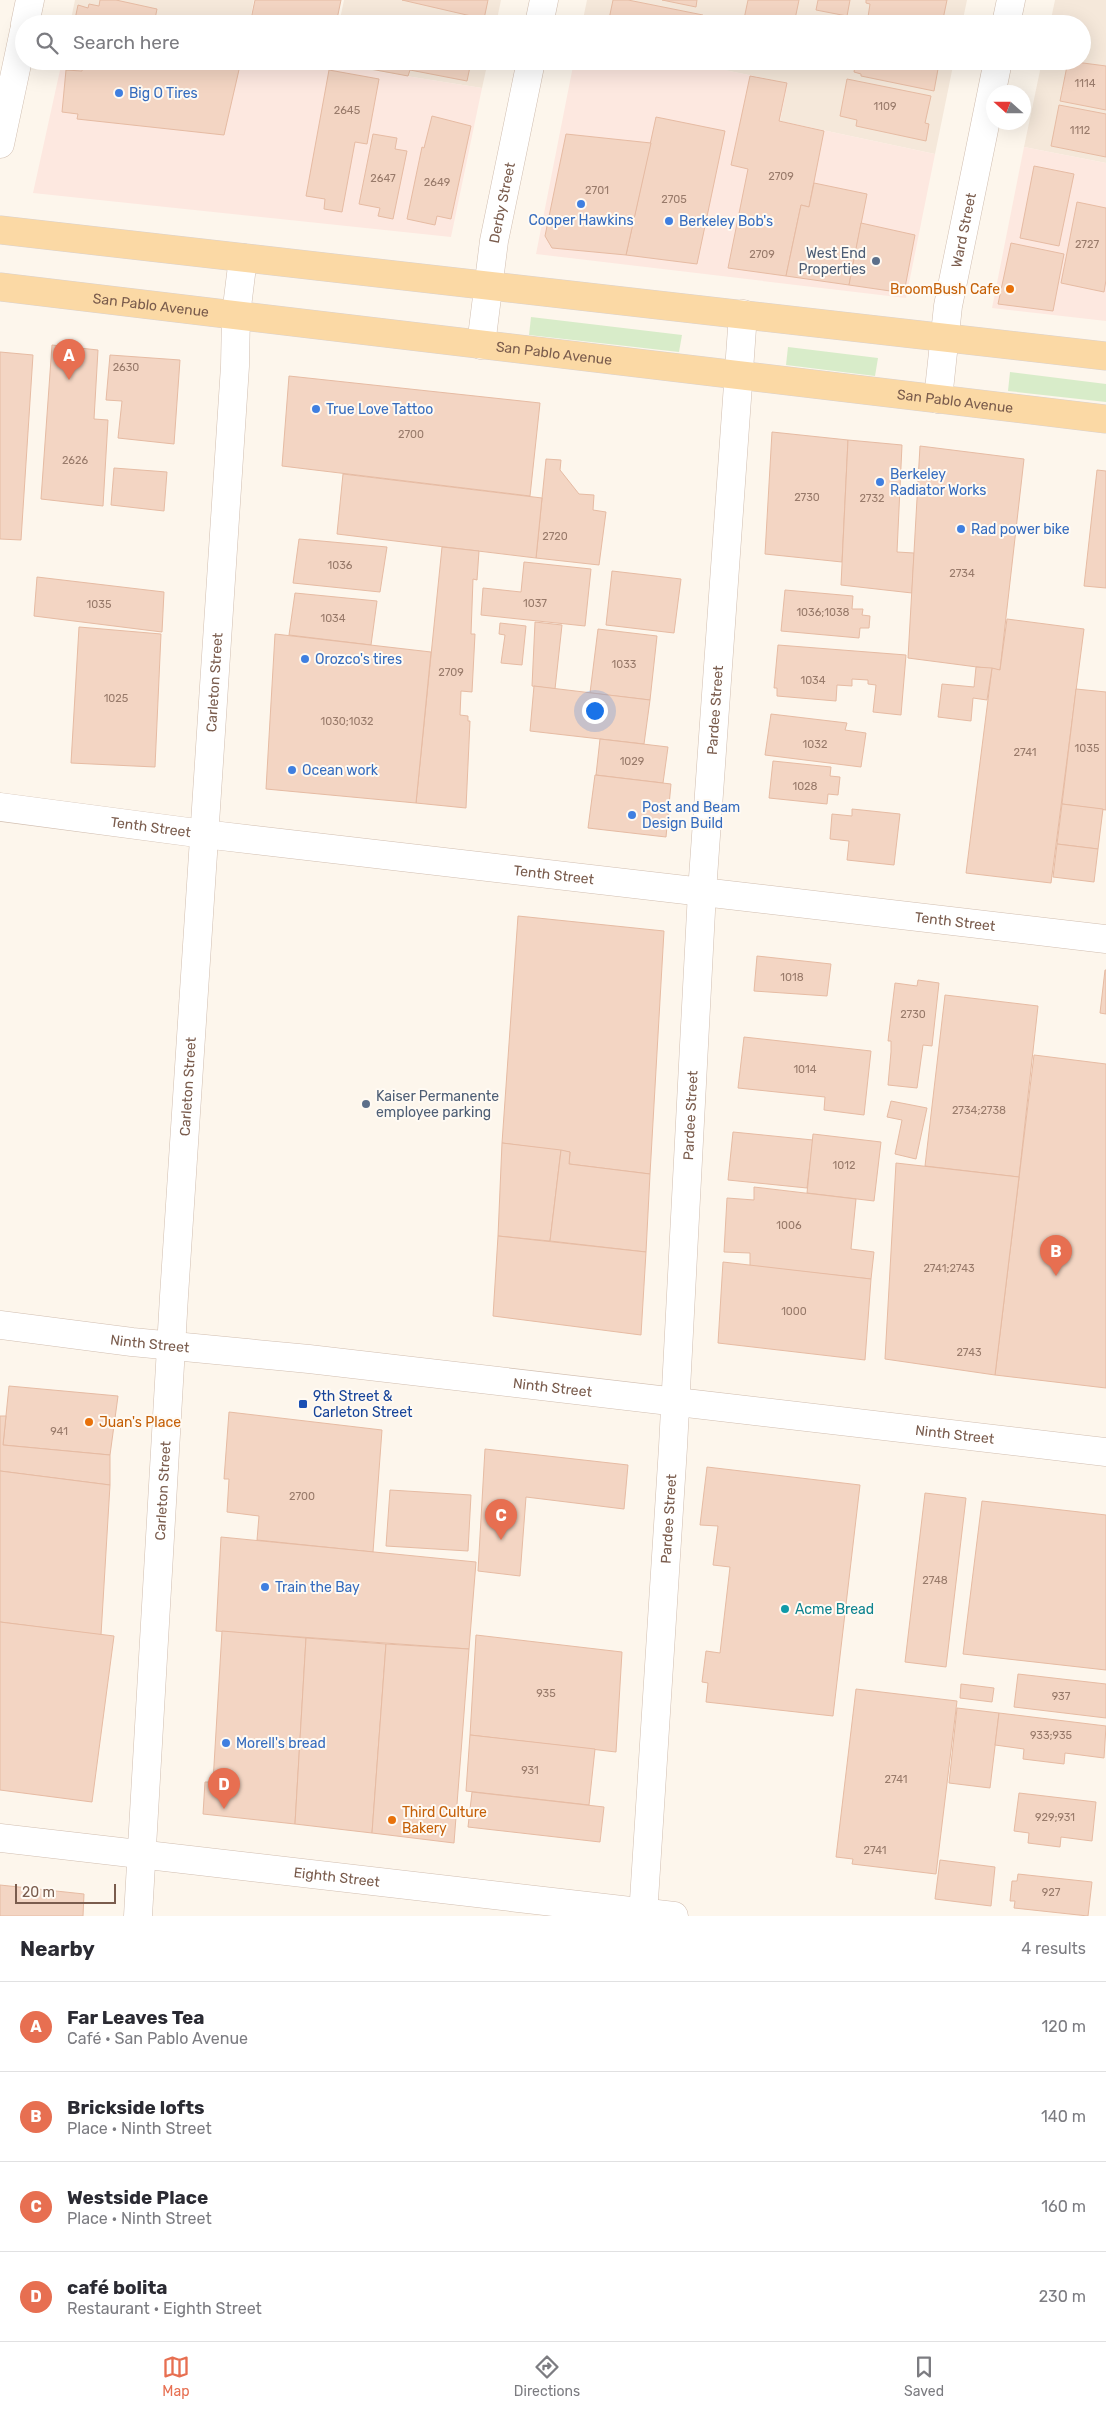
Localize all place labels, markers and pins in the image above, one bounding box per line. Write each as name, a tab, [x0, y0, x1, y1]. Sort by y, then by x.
place label: Big O Tires	[129, 85, 198, 102]
marker: Big O Tires	[113, 87, 125, 99]
marker: Cooper Hawkins	[575, 198, 587, 210]
place label: Cooper Hawkins	[528, 212, 634, 229]
place label: Berkeley Bob's	[679, 213, 773, 230]
marker: Berkeley Bob's	[663, 215, 675, 227]
place label: West End Properties	[798, 245, 866, 278]
marker: West End Properties	[870, 255, 882, 267]
place label: BroomBush Cafe	[890, 281, 1000, 298]
marker: BroomBush Cafe	[1004, 283, 1016, 295]
pin: A	[53, 339, 85, 380]
place label: True Love Tattoo	[326, 401, 433, 418]
marker: True Love Tattoo	[310, 403, 322, 415]
place label: Berkeley Radiator Works	[890, 466, 987, 499]
marker: Berkeley Radiator Works	[874, 476, 886, 488]
place label: Rad power bike	[971, 521, 1070, 538]
marker: Rad power bike	[955, 523, 967, 535]
place label: Orozco's tires	[315, 651, 402, 668]
marker: Orozco's tires	[299, 653, 311, 665]
place label: Ocean work	[302, 762, 379, 779]
marker: Ocean work	[286, 764, 298, 776]
place label: Post and Beam Design Build	[642, 799, 740, 832]
marker: Post and Beam Design Build	[626, 809, 638, 821]
place label: Kaiser Permanente employee parking	[376, 1088, 499, 1121]
marker: Kaiser Permanente employee parking	[360, 1098, 372, 1110]
pin: B	[1040, 1235, 1072, 1276]
place label: 9th Street & Carleton Street	[313, 1388, 413, 1421]
marker: 9th Street & Carleton Street	[297, 1398, 309, 1410]
place label: Juan's Place	[99, 1414, 181, 1431]
marker: Juan's Place	[83, 1416, 95, 1428]
pin: C	[485, 1499, 517, 1540]
place label: Train the Bay	[275, 1579, 360, 1596]
marker: Train the Bay	[259, 1581, 271, 1593]
place label: Acme Bread	[795, 1601, 874, 1618]
marker: Acme Bread	[779, 1603, 791, 1615]
place label: Morell's bread	[236, 1735, 326, 1752]
marker: Morell's bread	[220, 1737, 232, 1749]
pin: D	[208, 1768, 240, 1809]
place label: Third Culture Bakery	[402, 1804, 487, 1837]
marker: Third Culture Bakery	[386, 1814, 398, 1826]

